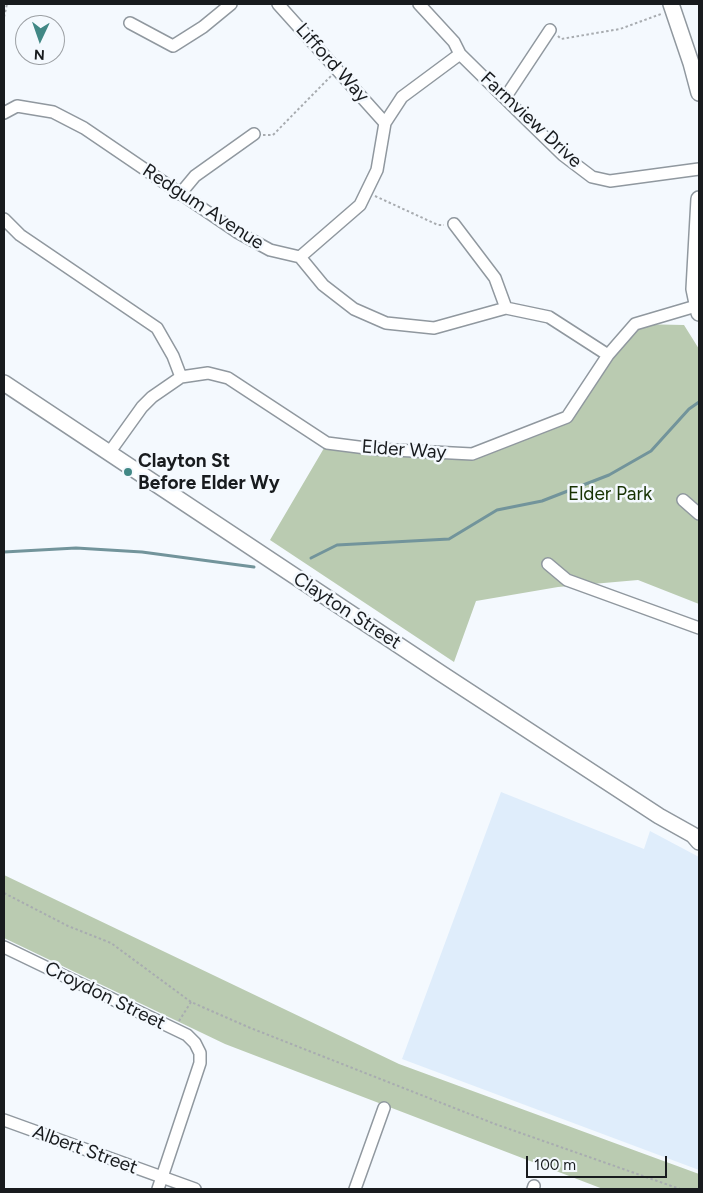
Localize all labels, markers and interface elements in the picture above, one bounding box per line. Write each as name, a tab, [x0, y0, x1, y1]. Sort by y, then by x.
north arrow	[15, 15, 65, 65]
street label: Lifford Way	[291, 19, 373, 107]
text: N	[33, 46, 45, 63]
street label: Farmview Drive	[476, 67, 586, 173]
street label: Redgum Avenue	[138, 159, 268, 255]
street label: Elder Way	[361, 436, 447, 464]
place label: Clayton St Before Elder Wy	[138, 450, 280, 494]
marker: Clayton St Before Elder Wy	[122, 466, 134, 478]
park label: Elder Park	[568, 483, 652, 505]
street label: Clayton Street	[289, 568, 405, 654]
street label: Croydon Street	[41, 957, 169, 1035]
street label: Albert Street	[29, 1120, 141, 1180]
scale bar	[528, 1146, 669, 1178]
text: 100 m	[534, 1156, 576, 1174]

